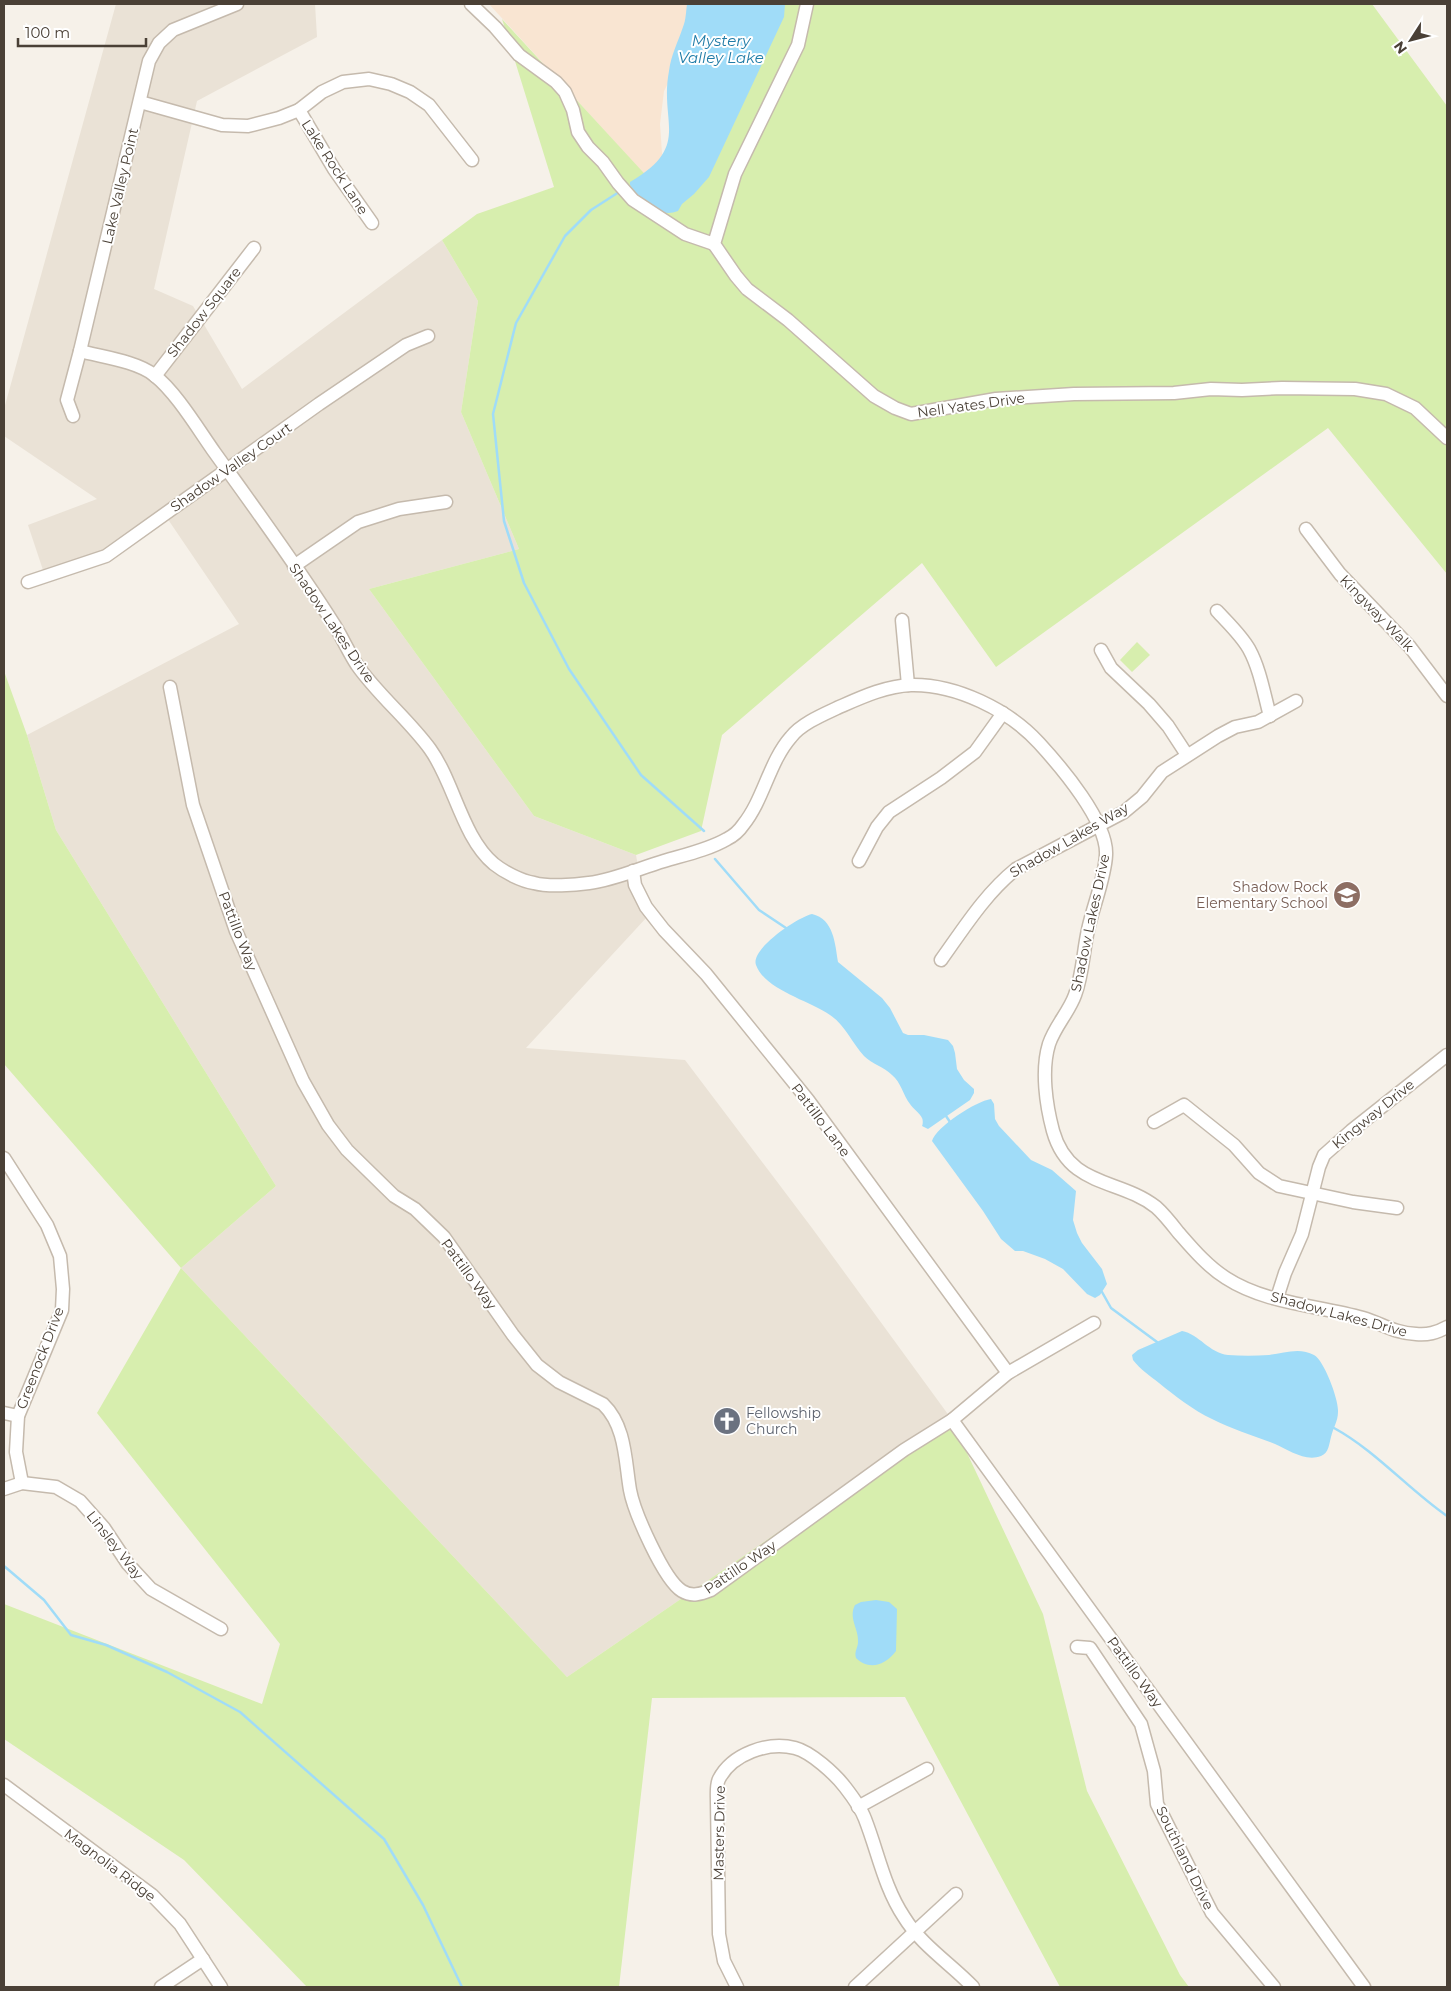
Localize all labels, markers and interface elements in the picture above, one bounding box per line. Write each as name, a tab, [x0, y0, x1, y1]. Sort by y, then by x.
scale bar	[18, 15, 145, 47]
north arrow	[1386, 15, 1436, 65]
text: 100 m	[25, 23, 70, 42]
water label: Mystery Valley Lake	[678, 31, 764, 67]
text: N	[1390, 38, 1411, 58]
street label: Lake Rock Lane	[298, 116, 372, 218]
street label: Lake Valley Point	[98, 126, 142, 246]
street label: Shadow Square	[163, 263, 245, 361]
street label: Nell Yates Drive	[916, 389, 1026, 421]
street label: Shadow Valley Court	[167, 418, 295, 516]
street label: Shadow Lakes Drive	[285, 560, 379, 686]
street label: Kingway Walk	[1336, 571, 1418, 655]
street label: Shadow Lakes Way	[1006, 798, 1132, 881]
street label: Shadow Lakes Drive	[1067, 852, 1113, 994]
place label: Shadow Rock Elementary School	[1196, 878, 1329, 912]
school or university icon: Shadow Rock Elementary School	[1332, 880, 1362, 910]
street label: Pattillo Way	[215, 889, 261, 974]
street label: Kingway Drive	[1328, 1075, 1418, 1153]
street label: Pattillo Lane	[787, 1080, 855, 1160]
street label: Pattillo Way	[437, 1235, 501, 1313]
street label: Shadow Lakes Drive	[1269, 1287, 1409, 1341]
street label: Greenock Drive	[12, 1304, 68, 1412]
place label: Fellowship Church	[746, 1404, 821, 1438]
church icon: Fellowship Church	[712, 1406, 742, 1436]
street label: Linsley Way	[83, 1507, 148, 1583]
street label: Pattillo Way	[700, 1536, 780, 1598]
street label: Pattillo Way	[1103, 1633, 1167, 1711]
street label: Masters Drive	[709, 1785, 729, 1881]
street label: Southland Drive	[1152, 1803, 1218, 1913]
street label: Magnolia Ridge	[61, 1825, 159, 1905]

